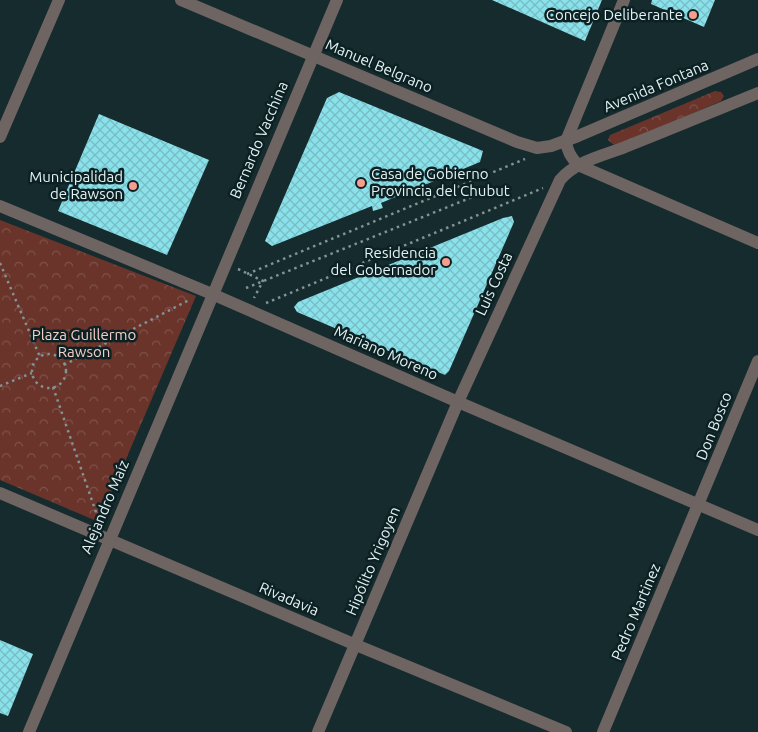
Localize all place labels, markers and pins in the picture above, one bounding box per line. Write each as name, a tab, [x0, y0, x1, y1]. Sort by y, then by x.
place label: Concejo Deliberante	[546, 6, 683, 23]
marker: Concejo Deliberante	[687, 9, 699, 21]
place label: Casa de Gobierno Provincia del Chubut	[371, 165, 510, 199]
place label: Municipalidad de Rawson	[29, 168, 123, 202]
marker: Casa de Gobierno Provincia del Chubut	[355, 177, 367, 189]
marker: Municipalidad de Rawson	[127, 180, 139, 192]
place label: Residencia del Gobernador	[331, 244, 436, 278]
marker: Residencia del Gobernador	[440, 256, 452, 268]

